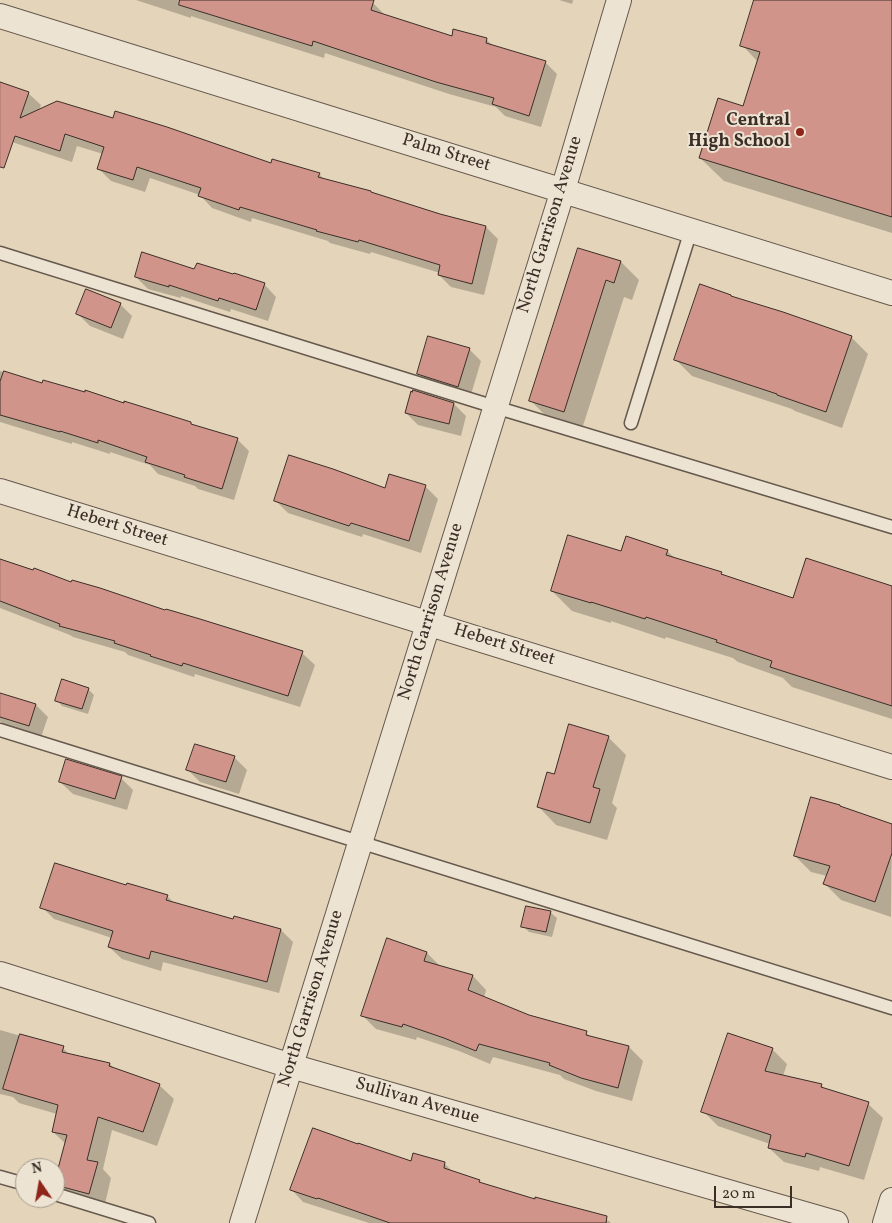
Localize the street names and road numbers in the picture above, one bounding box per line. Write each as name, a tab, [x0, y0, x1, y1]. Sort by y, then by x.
street label: Palm Street	[399, 130, 493, 178]
street label: North Garrison Avenue	[514, 134, 588, 316]
street label: Hebert Street	[64, 501, 170, 553]
street label: North Garrison Avenue	[395, 521, 469, 703]
street label: Hebert Street	[451, 620, 557, 672]
street label: North Garrison Avenue	[275, 908, 349, 1090]
street label: Sullivan Avenue	[353, 1074, 481, 1130]

